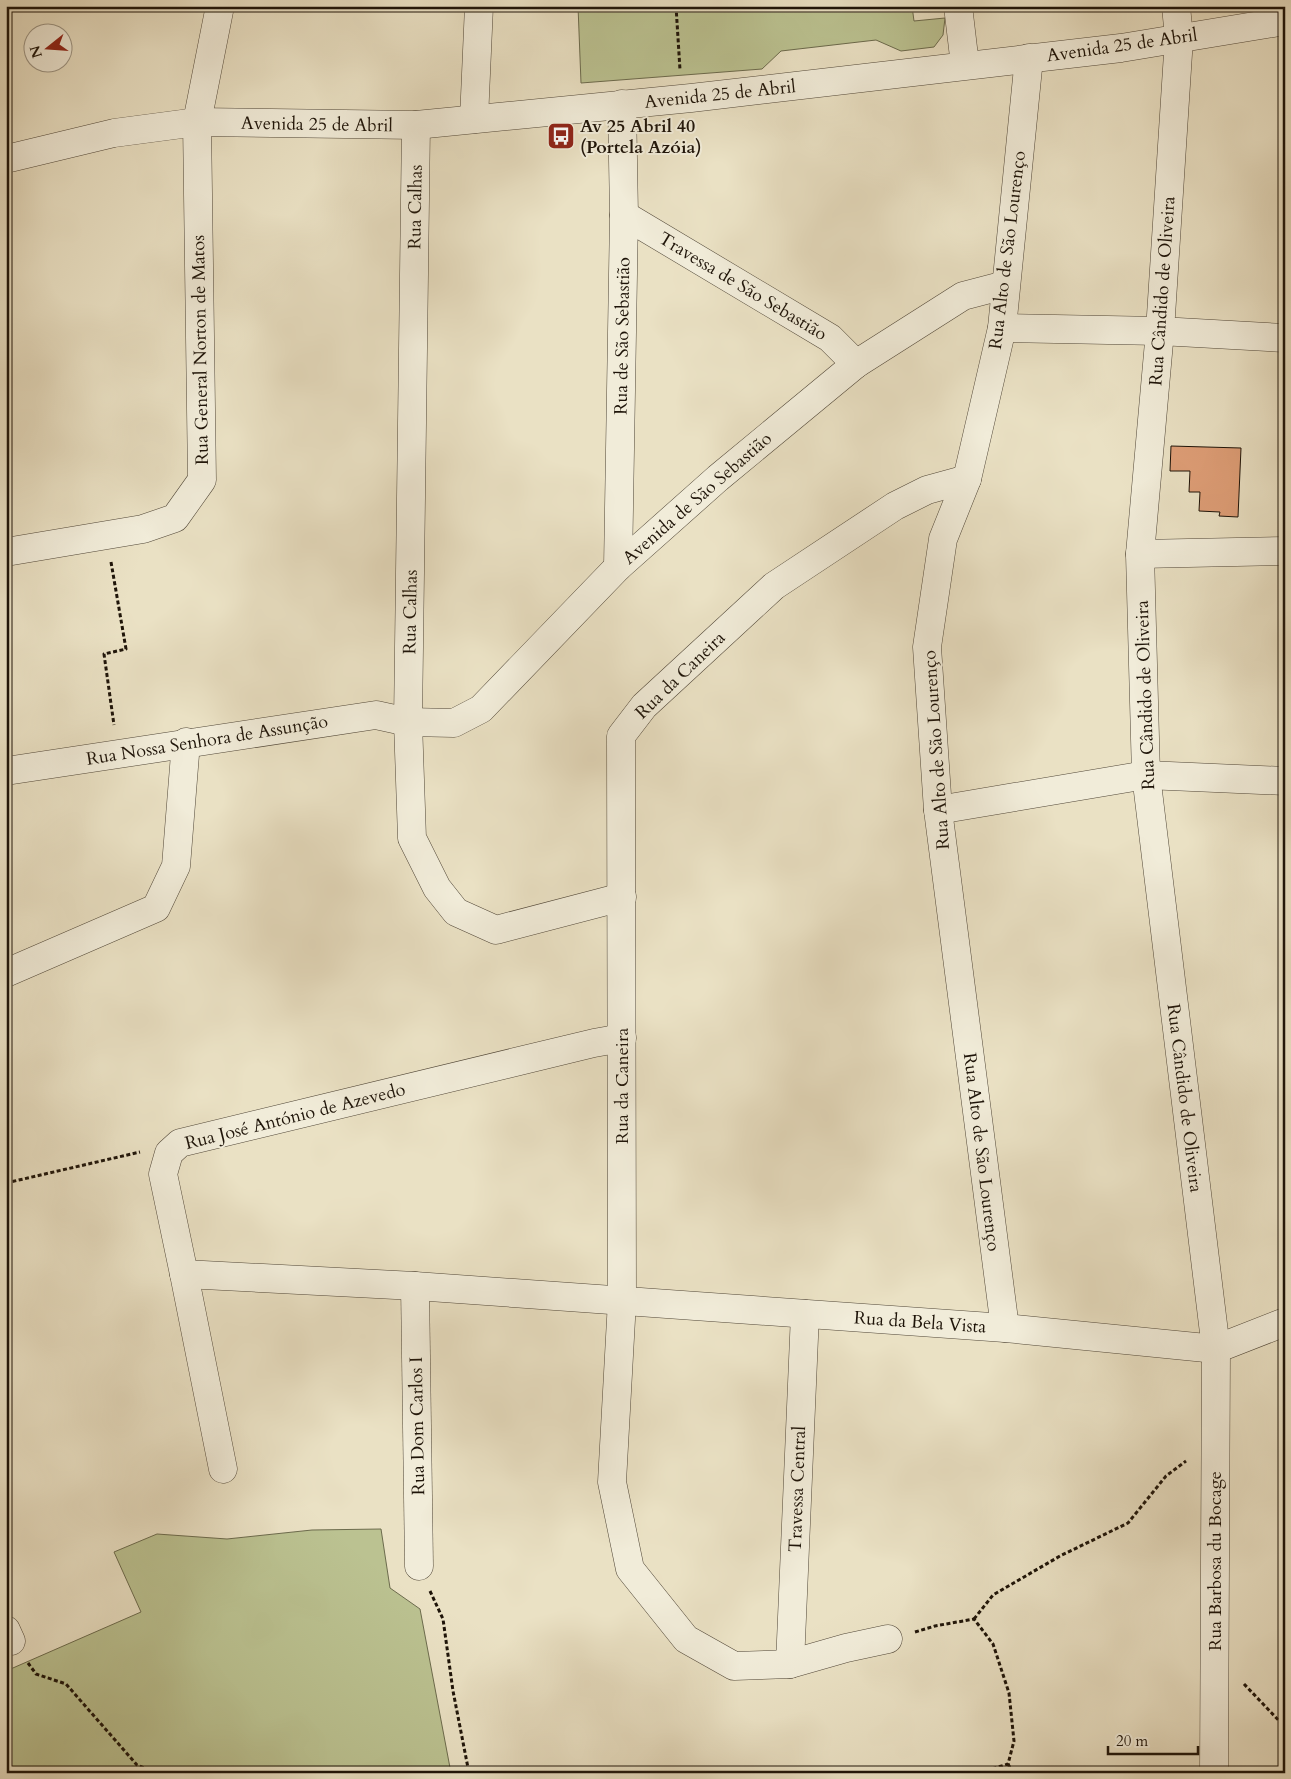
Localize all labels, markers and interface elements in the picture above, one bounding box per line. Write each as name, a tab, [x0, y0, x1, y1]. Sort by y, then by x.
north arrow	[22, 22, 72, 72]
street label: Avenida 25 de Abril	[1045, 22, 1200, 68]
text: N	[25, 43, 47, 60]
street label: Avenida 25 de Abril	[643, 74, 797, 115]
street label: Avenida 25 de Abril	[241, 111, 394, 138]
place label: Av 25 Abril 40 (Portela Azóia)	[580, 114, 702, 160]
bus stop icon: Av 25 Abril 40 (Portela Azóia)	[546, 121, 576, 151]
street label: Rua Alto de São Lourenço	[983, 149, 1032, 351]
street label: Rua Calhas	[402, 164, 429, 250]
street label: Rua Cândido de Oliveira	[1143, 195, 1182, 387]
street label: Travessa de São Sebastião	[654, 226, 832, 347]
street label: Rua General Norton de Matos	[186, 235, 215, 465]
street label: Rua de São Sebastião	[609, 257, 636, 415]
street label: Avenida de São Sebastião	[617, 426, 778, 570]
street label: Rua Calhas	[397, 569, 424, 655]
street label: Rua Cândido de Oliveira	[1130, 599, 1161, 790]
street label: Rua da Caneira	[630, 626, 731, 725]
street label: Rua Alto de São Lourenço	[917, 649, 956, 851]
street label: Rua Nossa Senhora de Assunção	[85, 709, 330, 772]
street label: Rua Cândido de Oliveira	[1161, 1002, 1209, 1194]
street label: Rua da Caneira	[610, 1028, 635, 1144]
street label: Rua Alto de São Lourenço	[957, 1051, 1006, 1253]
street label: Rua José António de Azevedo	[182, 1077, 408, 1156]
street label: Rua da Bela Vista	[853, 1305, 987, 1340]
street label: Rua Dom Carlos I	[404, 1356, 431, 1496]
street label: Travessa Central	[783, 1425, 812, 1553]
street label: Rua Barbosa du Bocage	[1203, 1471, 1228, 1651]
scale bar	[1108, 1724, 1198, 1756]
text: 20 m	[1116, 1731, 1148, 1751]

